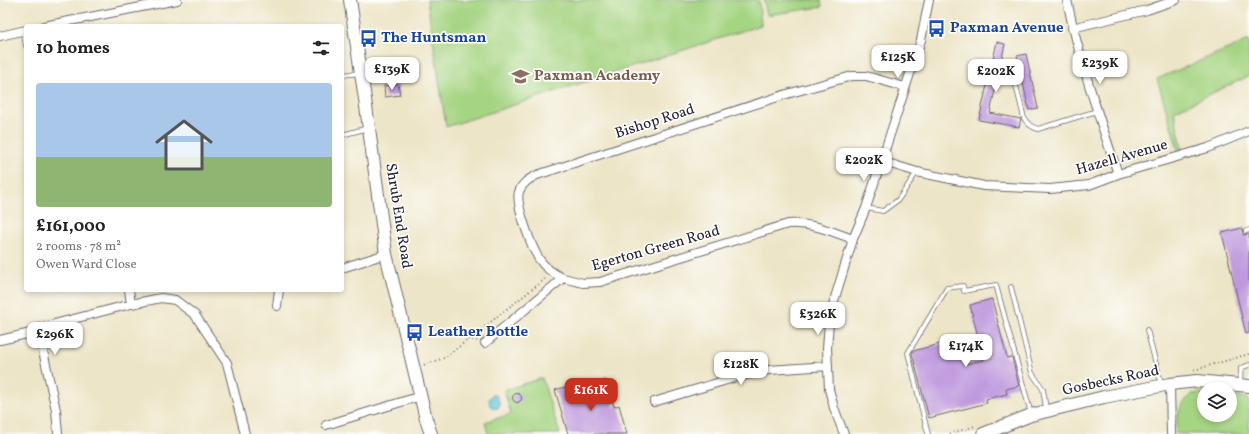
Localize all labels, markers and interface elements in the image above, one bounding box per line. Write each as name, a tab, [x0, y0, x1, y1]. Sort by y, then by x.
bus stop icon: Paxman Avenue	[927, 18, 947, 38]
place label: Paxman Avenue	[950, 18, 1064, 39]
bus stop icon: The Huntsman	[358, 28, 378, 48]
place label: The Huntsman	[381, 28, 486, 49]
text: 10 homes	[36, 37, 110, 60]
icon: filters	[310, 37, 332, 59]
pin: £125K	[870, 45, 926, 79]
text: £125K	[880, 49, 916, 67]
pin: £239K	[1072, 51, 1128, 85]
text: £239K	[1081, 55, 1119, 73]
pin: £139K	[364, 57, 420, 91]
pin: £202K	[968, 59, 1024, 93]
text: £139K	[374, 61, 410, 79]
text: £202K	[977, 63, 1015, 81]
school or university icon: Paxman Academy	[511, 66, 531, 86]
place label: Paxman Academy	[534, 66, 661, 87]
street label: Bishop Road	[612, 99, 698, 145]
icon: home	[148, 109, 220, 181]
street label: Hazell Avenue	[1074, 135, 1170, 181]
pin: £202K	[836, 148, 892, 182]
text: £202K	[845, 152, 883, 170]
street label: Shrub End Road	[379, 162, 417, 270]
text: £161,000	[36, 215, 105, 238]
street label: Egerton Green Road	[589, 221, 723, 277]
text: 2 rooms · 78 m²	[36, 238, 121, 256]
text: Owen Ward Close	[36, 256, 137, 274]
pin: £326K	[790, 302, 846, 336]
text: £326K	[799, 306, 837, 324]
pin: £296K	[27, 322, 83, 356]
bus stop icon: Leather Bottle	[405, 322, 425, 342]
place label: Leather Bottle	[428, 322, 529, 343]
text: £296K	[36, 326, 74, 344]
pin: £174K	[938, 334, 994, 368]
text: £174K	[948, 338, 984, 356]
pin: £128K	[713, 352, 769, 386]
text: £128K	[723, 356, 759, 374]
street label: Gosbecks Road	[1061, 360, 1161, 402]
pin: £161K	[563, 378, 619, 412]
text: £161K	[574, 382, 608, 400]
map controls	[1197, 382, 1237, 422]
button: layers	[1197, 382, 1237, 422]

